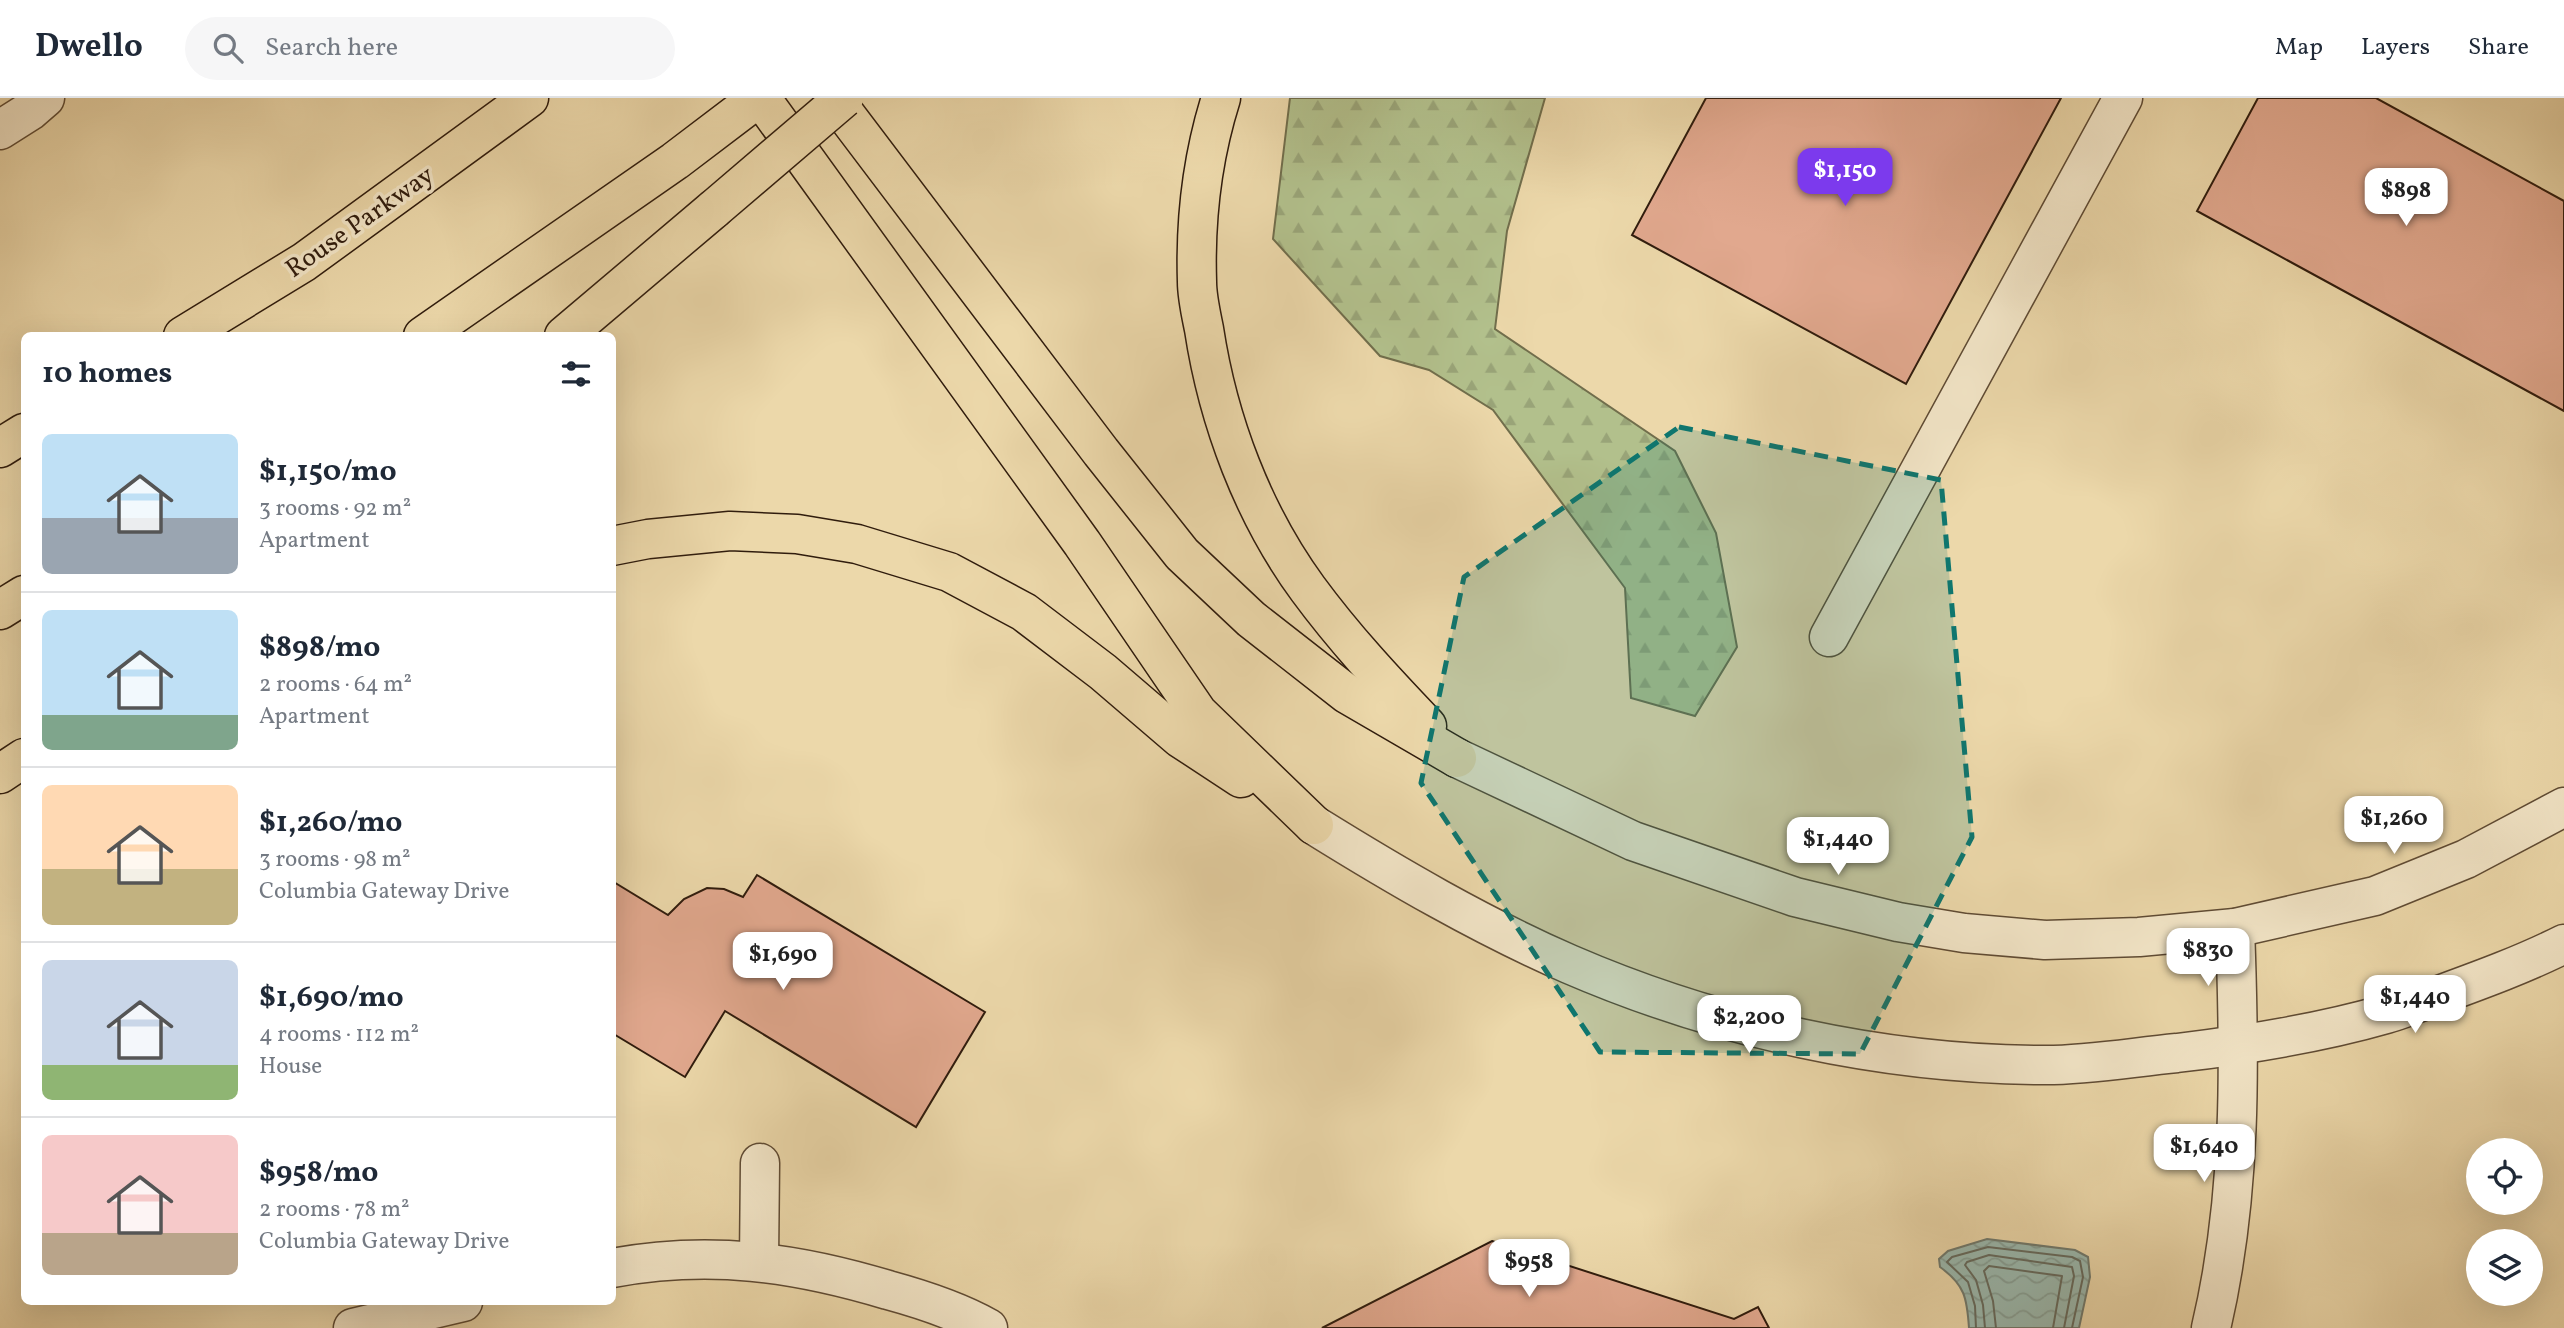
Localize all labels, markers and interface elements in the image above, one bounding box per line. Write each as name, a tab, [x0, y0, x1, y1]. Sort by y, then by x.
search box	[185, 17, 675, 80]
text: Dwello	[35, 25, 143, 71]
icon: search	[209, 29, 247, 67]
text: Search here	[265, 30, 398, 66]
text: Map	[2275, 31, 2323, 65]
text: Layers	[2361, 31, 2430, 65]
text: Share	[2468, 31, 2529, 65]
pin: $1,150	[1788, 148, 1902, 208]
text: $1,150	[1814, 155, 1876, 187]
street label: Rouse Parkway	[279, 158, 442, 287]
pin: $898	[2365, 169, 2447, 228]
text: $898	[2381, 175, 2431, 207]
text: 10 homes	[42, 353, 172, 395]
icon: filters	[557, 355, 595, 393]
text: $1,150/mo	[259, 451, 397, 493]
icon: home	[98, 462, 182, 546]
text: 3 rooms · 92 m²	[259, 493, 411, 525]
text: Apartment	[259, 525, 370, 557]
text: $898/mo	[259, 627, 380, 669]
icon: home	[98, 638, 182, 722]
text: 2 rooms · 64 m²	[259, 669, 412, 701]
text: Apartment	[259, 701, 370, 733]
pin: $1,260	[2337, 796, 2451, 856]
text: $1,260/mo	[259, 802, 402, 844]
text: $1,260	[2360, 803, 2428, 835]
icon: home	[98, 813, 182, 897]
pin: $1,440	[1781, 818, 1895, 877]
text: $1,440	[1803, 824, 1873, 856]
text: 3 rooms · 98 m²	[259, 844, 411, 876]
text: Columbia Gateway Drive	[259, 876, 509, 908]
pin: $830	[2167, 928, 2249, 988]
pin: $1,690	[726, 932, 840, 992]
text: $830	[2183, 935, 2233, 967]
text: $1,690	[749, 939, 817, 971]
pin: $1,440	[2358, 976, 2472, 1035]
text: $1,690/mo	[259, 977, 404, 1019]
text: $1,440	[2380, 982, 2450, 1014]
icon: home	[98, 988, 182, 1072]
pin: $2,200	[1692, 996, 1806, 1055]
text: $2,200	[1713, 1002, 1785, 1034]
text: 4 rooms · 112 m²	[259, 1019, 419, 1051]
text: House	[259, 1051, 322, 1083]
pin: $1,640	[2147, 1124, 2261, 1184]
text: $1,640	[2170, 1131, 2238, 1163]
map controls	[2466, 1138, 2543, 1306]
button: locate	[2466, 1138, 2543, 1215]
text: $958/mo	[259, 1152, 378, 1194]
icon: home	[98, 1163, 182, 1247]
text: 2 rooms · 78 m²	[259, 1194, 410, 1226]
text: Columbia Gateway Drive	[259, 1226, 509, 1258]
button: layers	[2466, 1229, 2543, 1306]
pin: $958	[1488, 1240, 1570, 1299]
text: $958	[1504, 1246, 1554, 1278]

